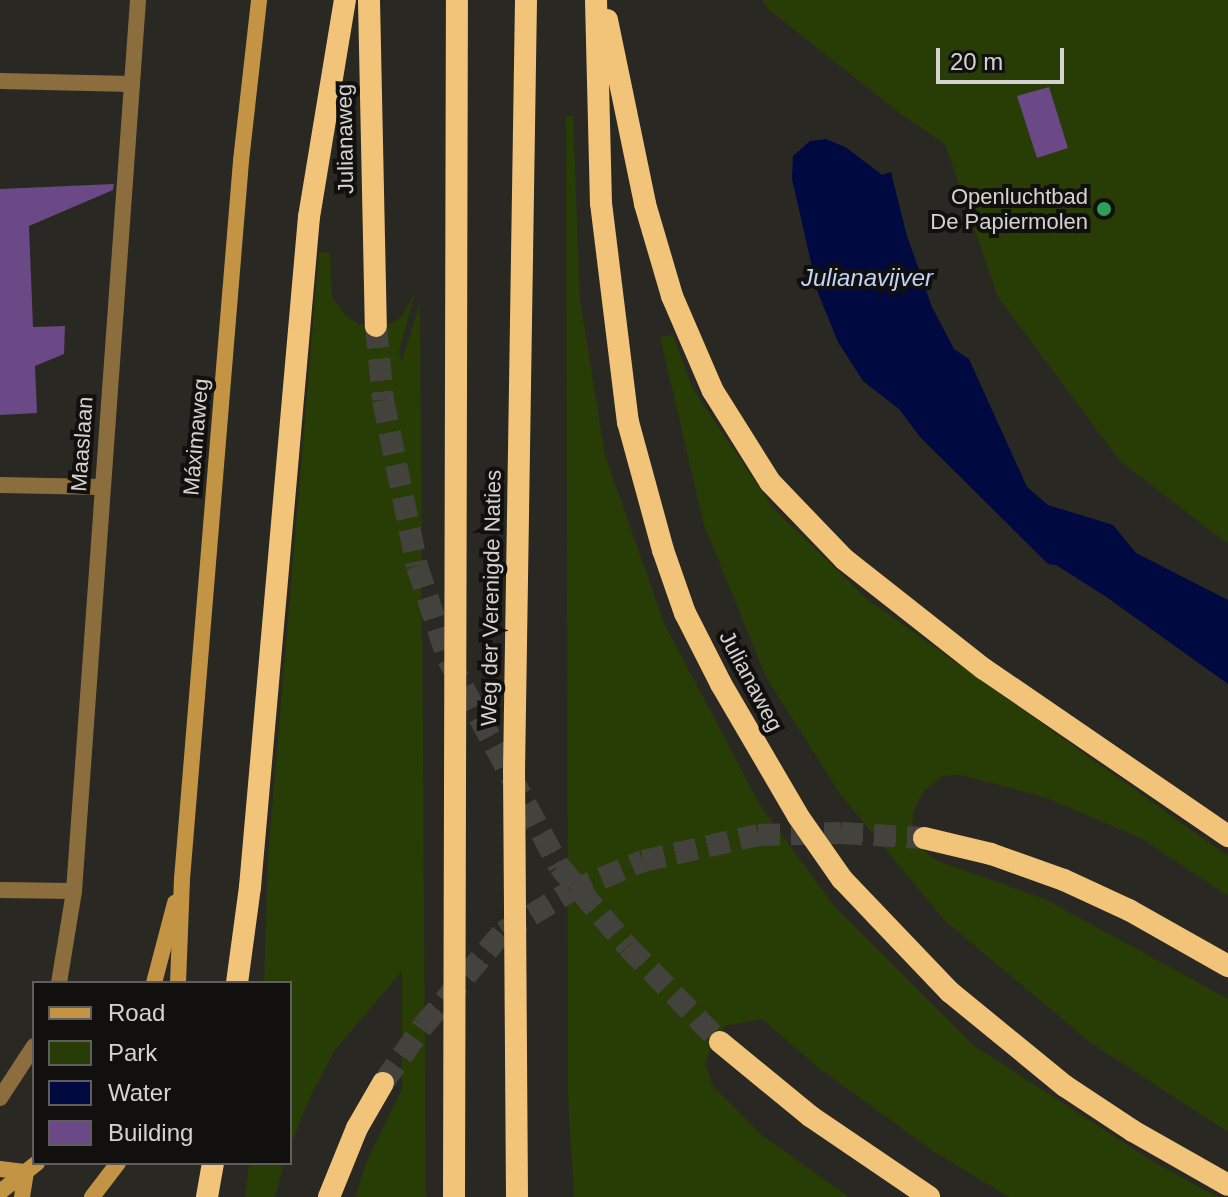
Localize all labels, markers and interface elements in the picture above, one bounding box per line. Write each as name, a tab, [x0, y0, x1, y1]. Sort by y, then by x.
scale bar	[940, 32, 1068, 82]
text: 20 m	[950, 48, 1003, 75]
street label: Julianaweg	[331, 84, 359, 194]
place label: Openluchtbad De Papiermolen	[930, 183, 1088, 234]
marker: Openluchtbad De Papiermolen	[1095, 200, 1113, 218]
water label: Julianavijver	[801, 264, 933, 292]
street label: Máximaweg	[178, 377, 214, 497]
street label: Maaslaan	[66, 396, 98, 492]
street label: Weg der Verenigde Naties	[476, 470, 506, 726]
street label: Julianaweg	[714, 626, 788, 736]
legend	[32, 981, 292, 1165]
text: Road	[108, 999, 165, 1026]
text: Park	[108, 1039, 157, 1066]
text: Water	[108, 1079, 171, 1106]
text: Building	[108, 1119, 193, 1146]

